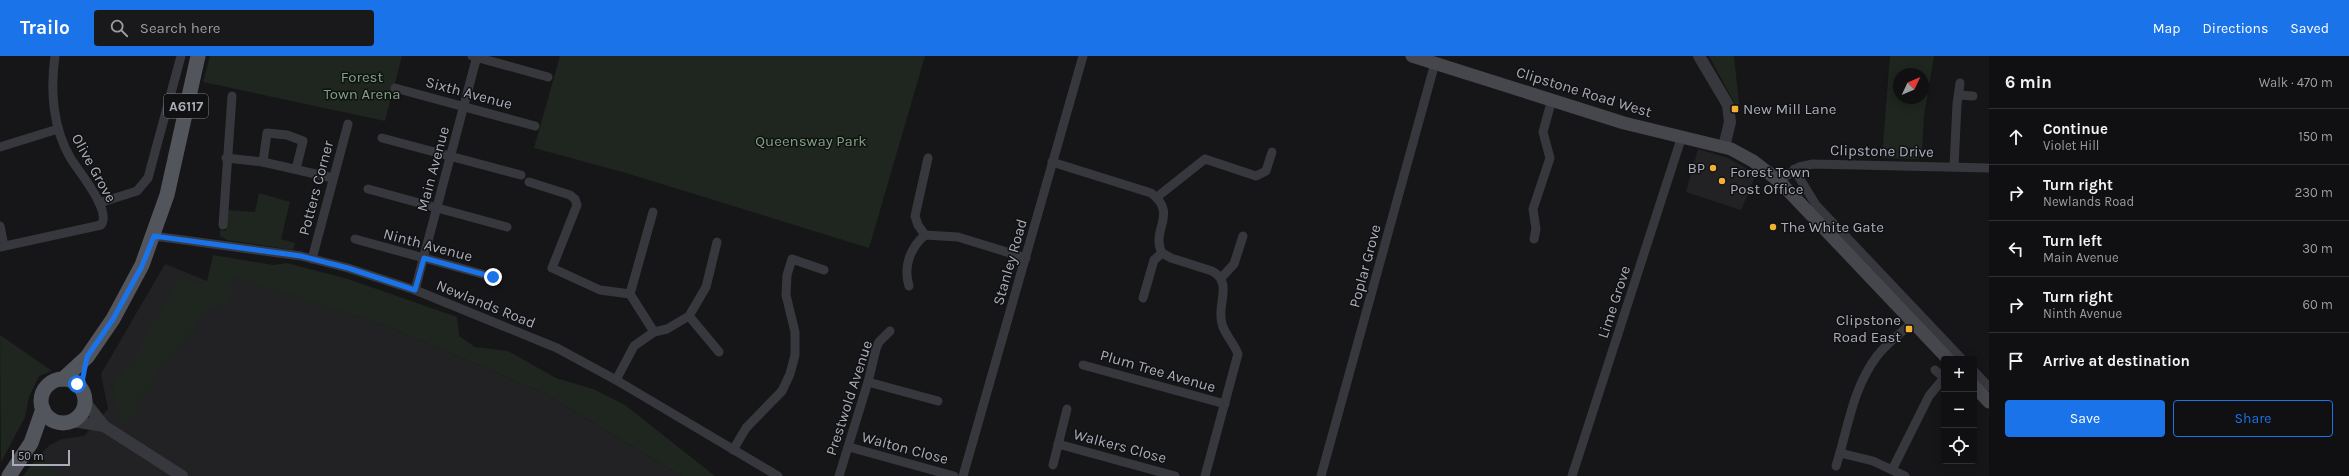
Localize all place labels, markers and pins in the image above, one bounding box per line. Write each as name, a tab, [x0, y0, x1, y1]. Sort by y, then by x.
place label: New Mill Lane	[1743, 100, 1837, 118]
marker: New Mill Lane	[1730, 104, 1740, 114]
place label: BP	[1687, 159, 1705, 177]
marker: BP	[1708, 163, 1718, 173]
place label: Forest Town Post Office	[1730, 163, 1810, 198]
marker: Forest Town Post Office	[1717, 176, 1727, 186]
place label: The White Gate	[1781, 218, 1884, 236]
marker: The White Gate	[1768, 222, 1778, 232]
place label: Clipstone Road East	[1833, 311, 1901, 346]
marker: Clipstone Road East	[1904, 324, 1914, 334]

